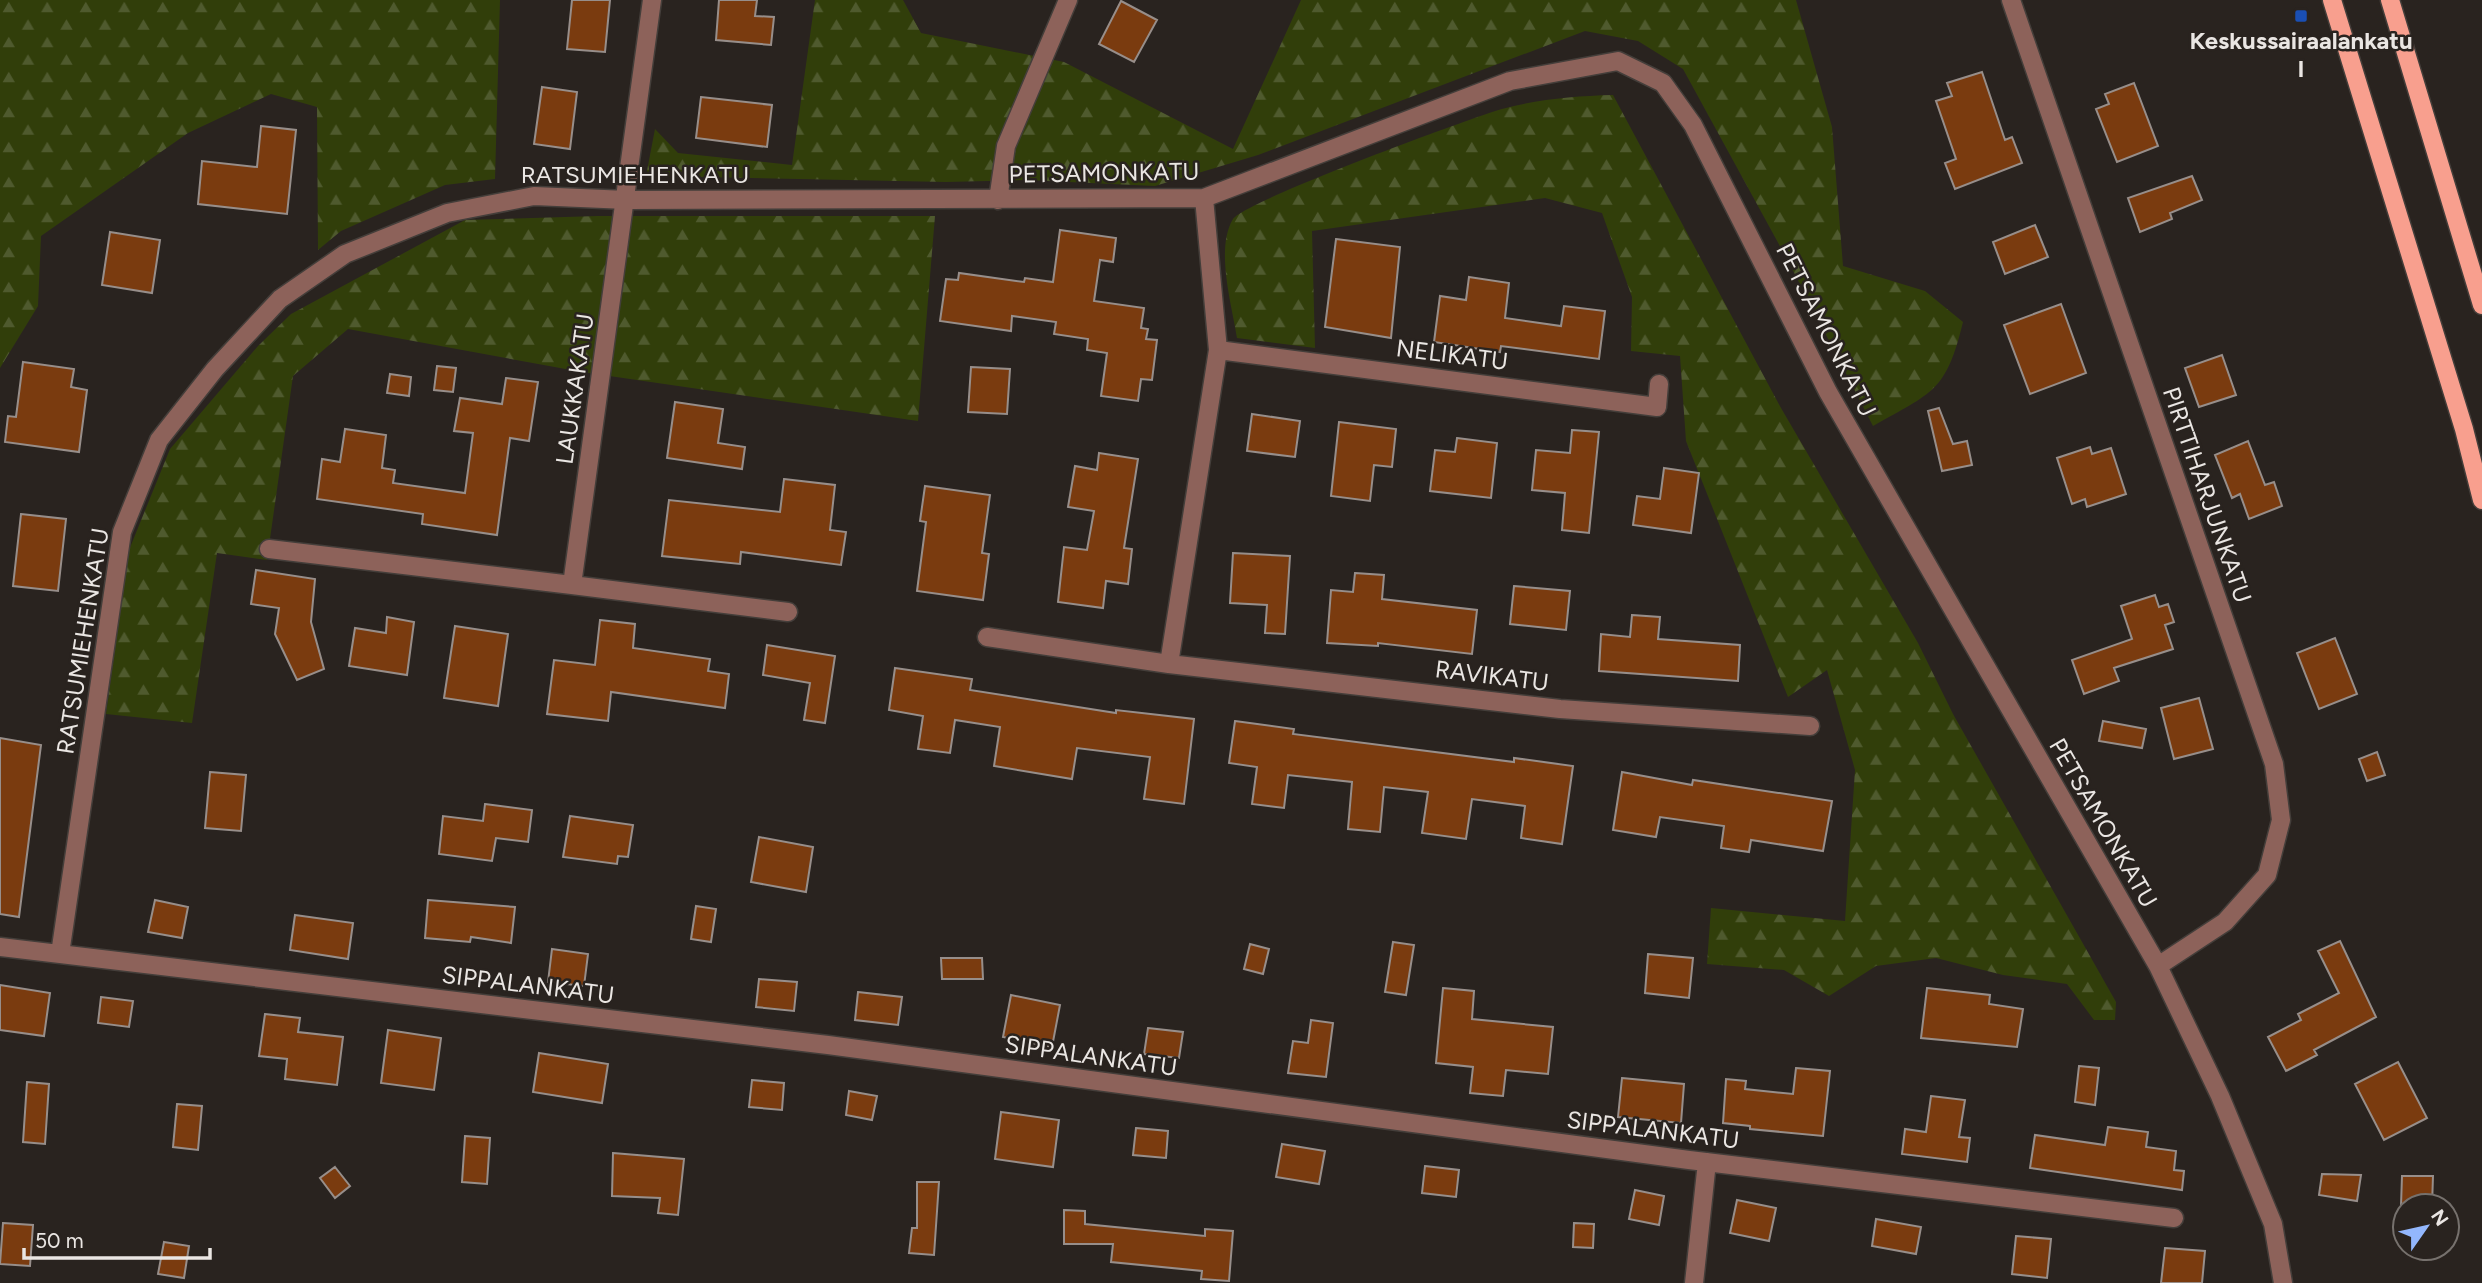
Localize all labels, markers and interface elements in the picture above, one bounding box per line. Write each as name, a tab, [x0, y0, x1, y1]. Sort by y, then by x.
marker: Keskussairaalankatu I	[2293, 8, 2309, 24]
place label: Keskussairaalankatu I	[2189, 26, 2413, 83]
street label: PETSAMONKATU	[1008, 156, 1200, 189]
street label: RATSUMIEHENKATU	[521, 160, 749, 189]
street label: PETSAMONKATU	[1770, 238, 1883, 421]
street label: LAUKKAKATU	[550, 312, 599, 466]
street label: NELIKATU	[1394, 333, 1510, 376]
street label: PIRTTIHARJUNKATU	[2157, 383, 2258, 607]
street label: RATSUMIEHENKATU	[50, 526, 115, 756]
street label: RAVIKATU	[1434, 654, 1551, 697]
street label: PETSAMONKATU	[2043, 733, 2164, 913]
street label: SIPPALANKATU	[440, 960, 616, 1009]
street label: SIPPALANKATU	[1003, 1029, 1179, 1082]
street label: SIPPALANKATU	[1565, 1105, 1741, 1154]
north arrow	[2391, 1192, 2461, 1262]
text: N	[2426, 1205, 2453, 1230]
scale bar	[24, 1216, 210, 1260]
text: 50 m	[35, 1228, 84, 1253]

